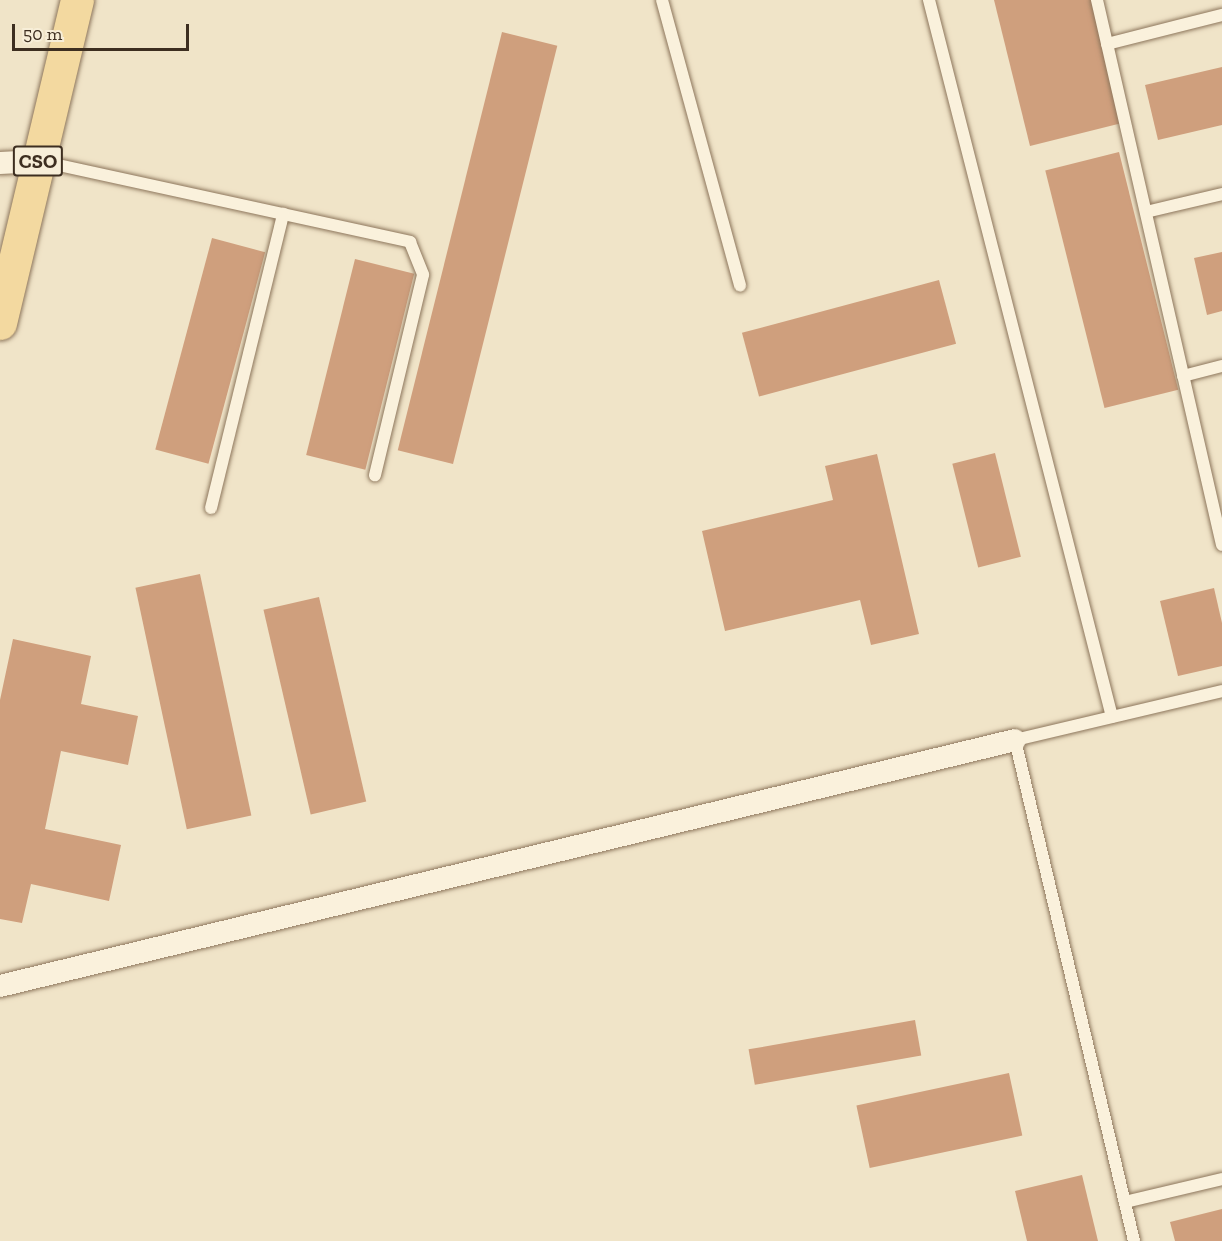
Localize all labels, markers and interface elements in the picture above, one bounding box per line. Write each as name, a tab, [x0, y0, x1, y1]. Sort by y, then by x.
scale bar	[15, 12, 192, 50]
text: 50 m	[23, 23, 62, 45]
road number: CSO	[12, 144, 63, 178]

